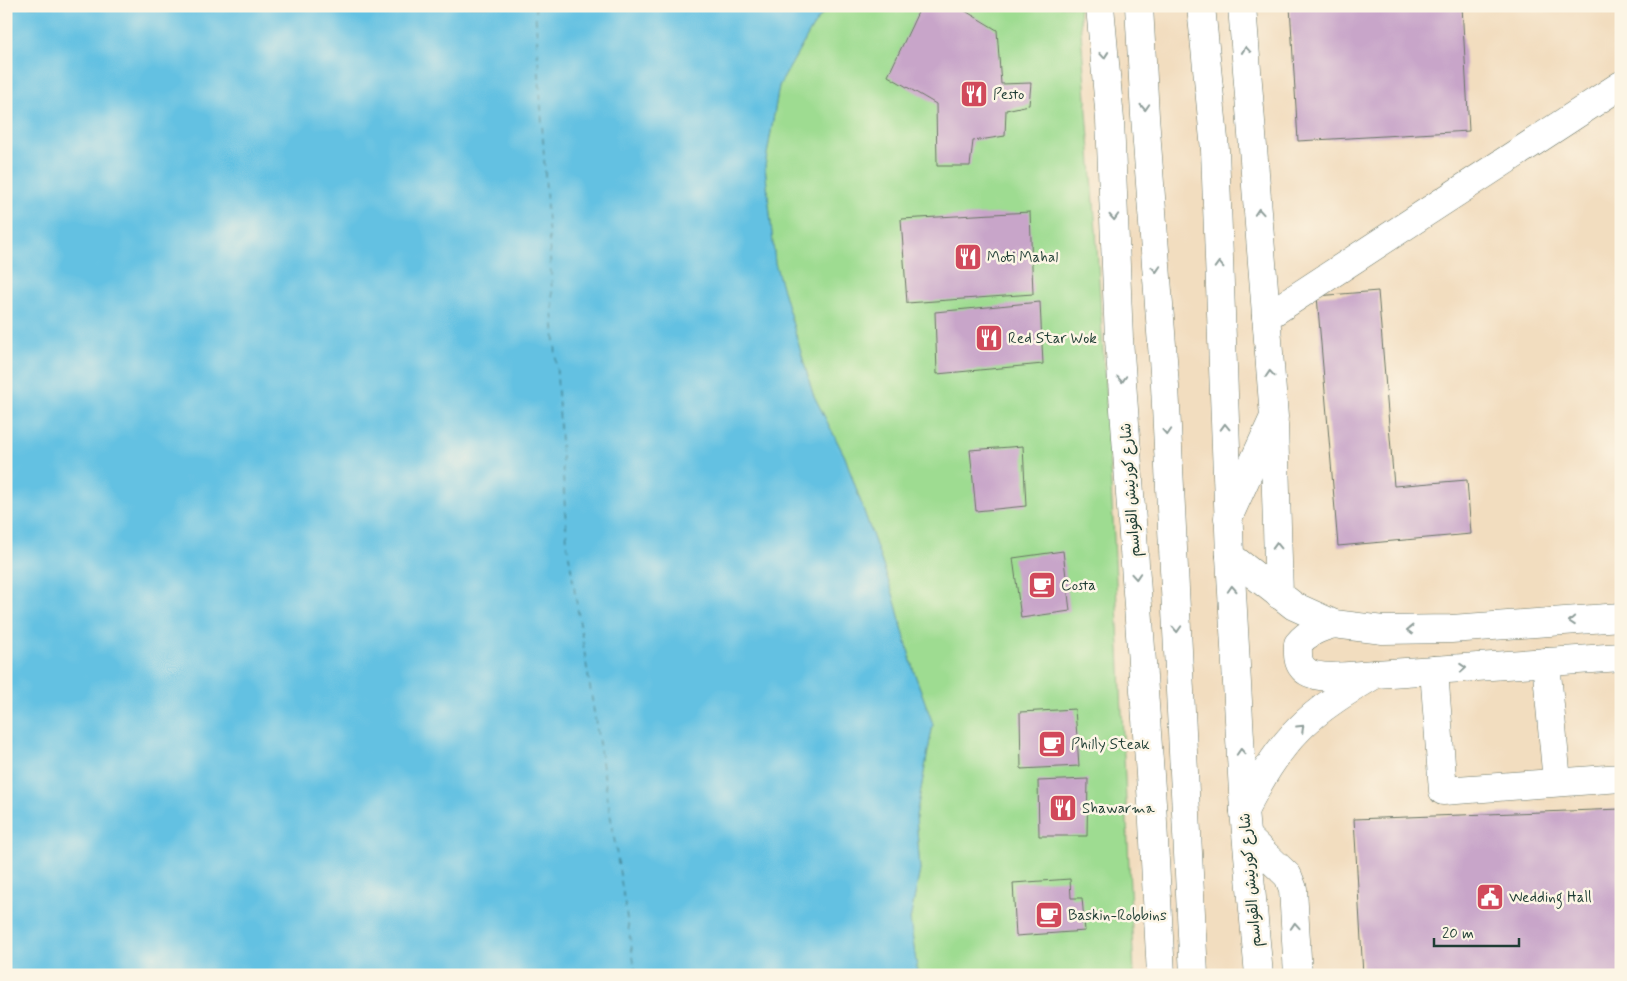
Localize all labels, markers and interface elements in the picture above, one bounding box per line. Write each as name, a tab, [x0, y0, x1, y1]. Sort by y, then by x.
one-way arrow	[1241, 46, 1252, 54]
one-way arrow	[1098, 51, 1109, 59]
restaurant icon: Pesto	[959, 79, 989, 109]
place label: Pesto	[993, 85, 1024, 105]
one-way arrow	[1139, 104, 1150, 112]
one-way arrow	[1253, 208, 1264, 216]
one-way arrow	[1108, 213, 1119, 221]
restaurant icon: Moti Mahal	[953, 242, 983, 272]
place label: Moti Mahal	[987, 248, 1058, 268]
one-way arrow	[1214, 260, 1224, 268]
one-way arrow	[1151, 266, 1162, 274]
restaurant icon: Red Star Wok	[974, 323, 1004, 353]
place label: Red Star Wok	[1008, 329, 1097, 349]
one-way arrow	[1265, 370, 1276, 378]
one-way arrow	[1116, 376, 1127, 384]
street label: شارع كورنيش القواسم	[1116, 422, 1147, 558]
one-way arrow	[1220, 423, 1230, 430]
one-way arrow	[1162, 428, 1173, 436]
one-way arrow	[1272, 542, 1283, 550]
cafe icon: Costa	[1027, 570, 1057, 600]
one-way arrow	[1131, 573, 1142, 581]
place label: Costa	[1061, 576, 1096, 596]
one-way arrow	[1226, 585, 1237, 593]
one-way arrow	[1568, 615, 1576, 626]
one-way arrow	[1406, 625, 1414, 635]
one-way arrow	[1172, 626, 1182, 633]
one-way arrow	[1459, 663, 1467, 674]
one-way arrow	[1295, 724, 1304, 733]
cafe icon: Philly Steak	[1037, 729, 1067, 759]
place label: Philly Steak	[1071, 735, 1150, 755]
one-way arrow	[1235, 747, 1246, 755]
restaurant icon: Shawarma	[1048, 793, 1078, 823]
place label: Shawarma	[1082, 799, 1156, 819]
street label: شارع كورنيش القواسم	[1235, 812, 1268, 948]
public building icon: Wedding Hall	[1475, 882, 1505, 912]
place label: Wedding Hall	[1509, 888, 1592, 909]
cafe icon: Baskin-Robbins	[1034, 900, 1064, 930]
place label: Baskin-Robbins	[1068, 906, 1167, 926]
scale bar	[1434, 916, 1520, 948]
one-way arrow	[1290, 922, 1301, 930]
text: 20 m	[1442, 924, 1474, 944]

